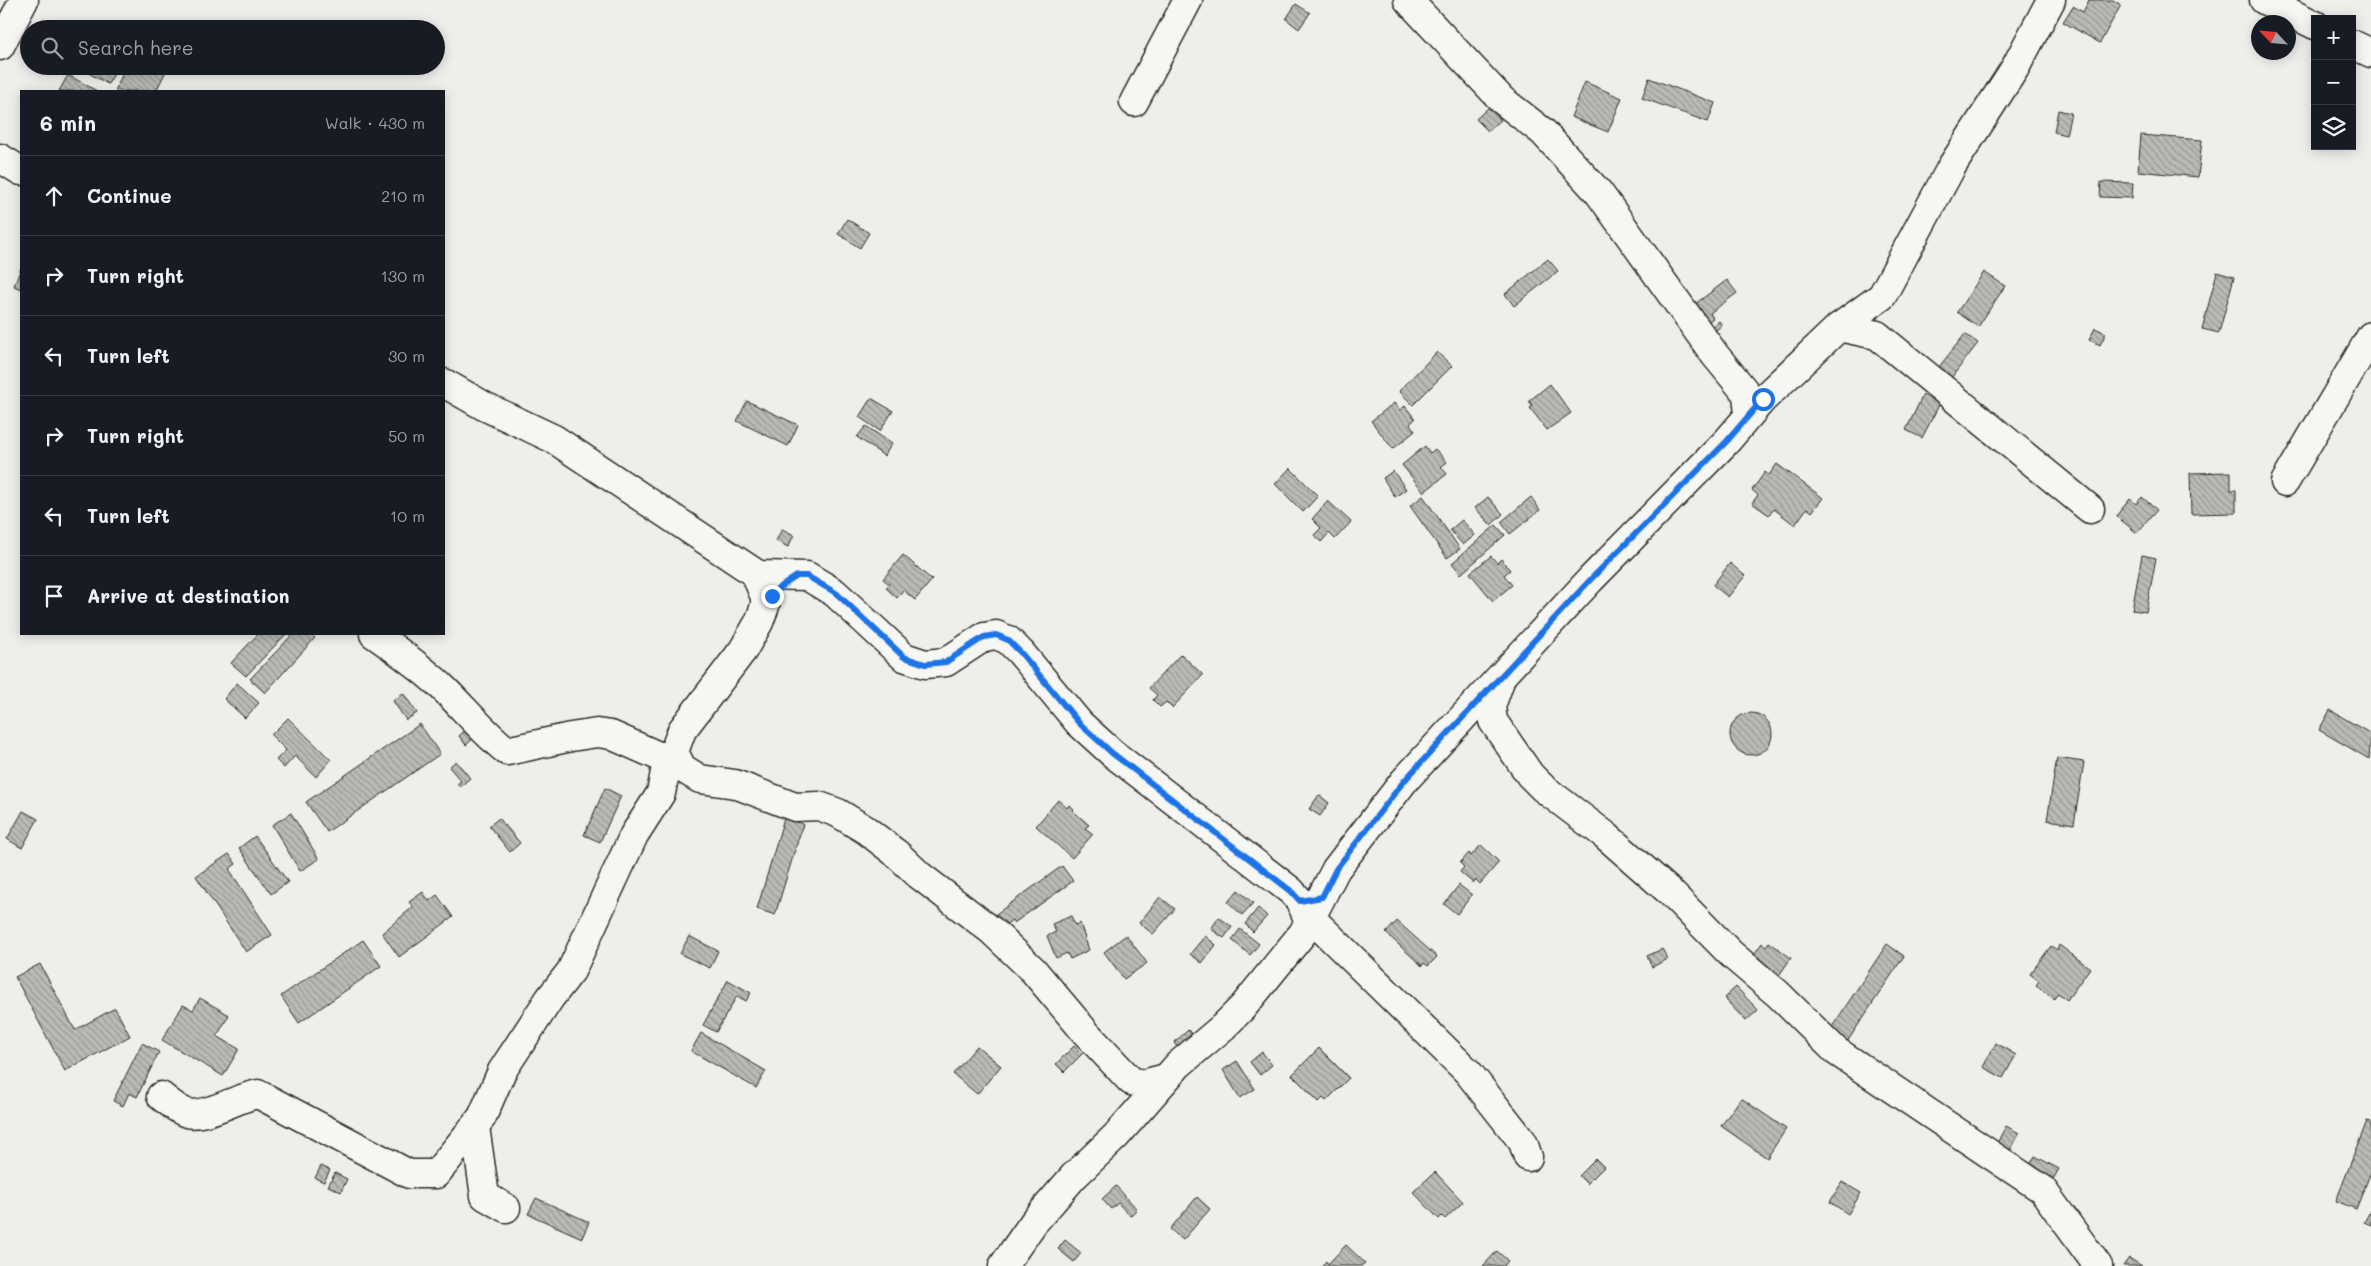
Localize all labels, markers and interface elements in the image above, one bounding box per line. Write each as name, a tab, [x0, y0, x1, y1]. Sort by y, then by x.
north arrow	[2251, 15, 2296, 60]
map controls	[2311, 15, 2356, 150]
button: +	[2311, 15, 2356, 60]
search box	[20, 20, 445, 75]
icon: search	[38, 34, 66, 62]
text: Search here	[78, 35, 194, 60]
button: −	[2311, 60, 2356, 105]
button: layers	[2311, 105, 2356, 150]
text: 6 min	[40, 109, 96, 136]
text: Walk · 430 m	[325, 112, 425, 133]
icon: ahead	[40, 182, 68, 210]
text: Continue	[87, 183, 172, 208]
text: 210 m	[381, 185, 425, 206]
icon: right	[40, 262, 68, 290]
text: Turn right	[87, 263, 184, 288]
text: 130 m	[381, 265, 425, 286]
icon: left	[40, 342, 68, 370]
text: Turn left	[87, 343, 170, 368]
text: 30 m	[388, 345, 425, 366]
route start	[1752, 388, 1775, 411]
icon: right	[40, 422, 68, 450]
text: Turn right	[87, 423, 184, 448]
text: 50 m	[388, 425, 425, 446]
icon: left	[40, 502, 68, 530]
text: Turn left	[87, 503, 170, 528]
text: 10 m	[390, 505, 425, 526]
icon: arrive	[40, 582, 68, 610]
text: Arrive at destination	[87, 583, 290, 608]
route end	[761, 585, 784, 608]

